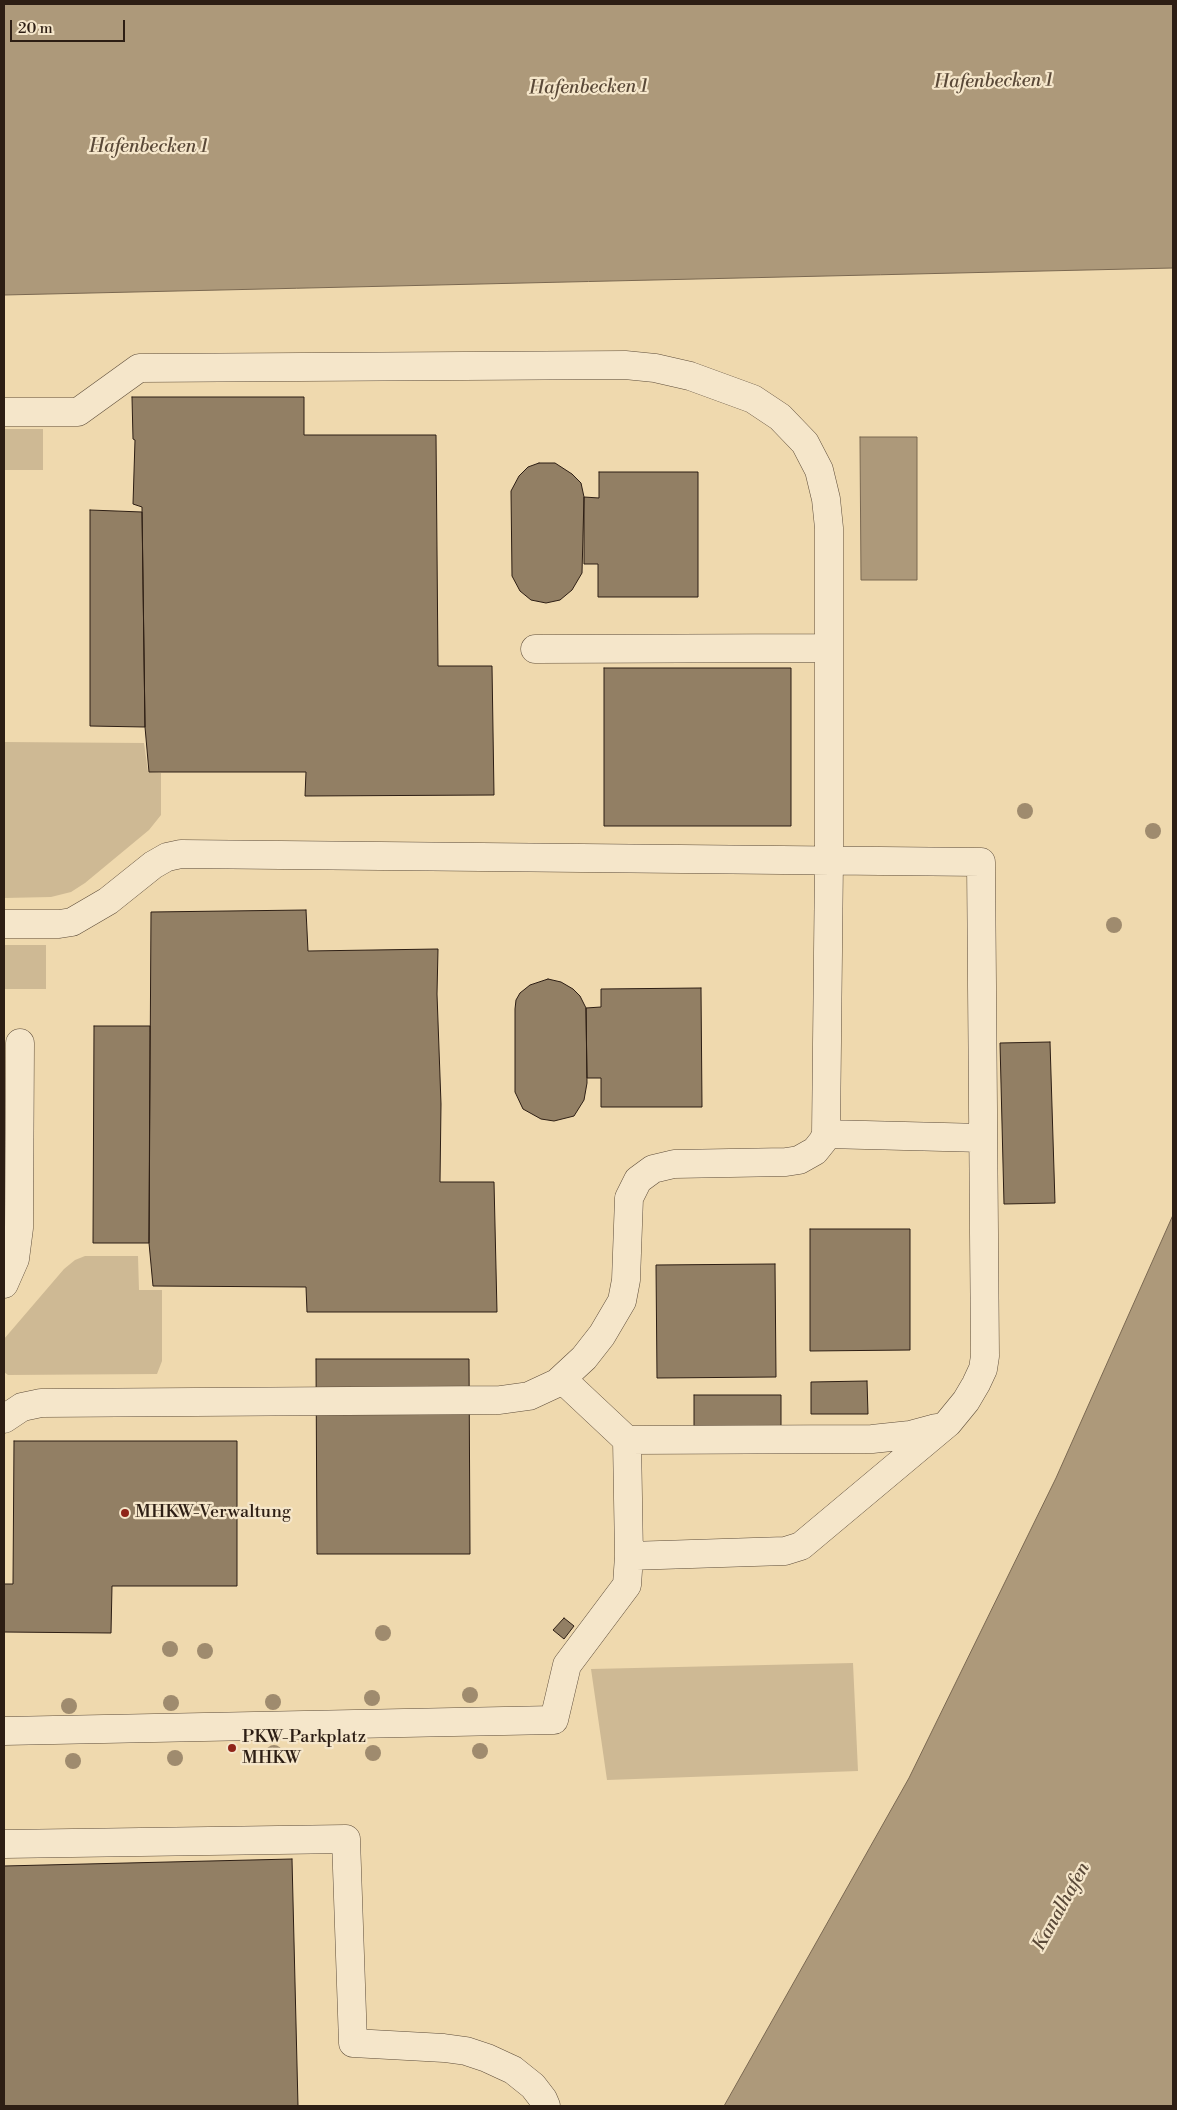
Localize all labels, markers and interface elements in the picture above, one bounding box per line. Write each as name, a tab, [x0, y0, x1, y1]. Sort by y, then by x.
scale bar	[12, 10, 128, 42]
text: 20 m	[18, 19, 53, 38]
water label: Hafenbecken 1	[934, 70, 1052, 94]
water label: Hafenbecken 1	[529, 76, 647, 100]
water label: Hafenbecken 1	[89, 136, 207, 158]
place label: MHKW-Verwaltung	[135, 1502, 291, 1524]
marker: MHKW-Verwaltung	[119, 1507, 131, 1519]
place label: PKW-Parkplatz MHKW	[242, 1727, 366, 1770]
marker: PKW-Parkplatz MHKW	[226, 1742, 238, 1754]
water label: Kanalhafen	[1028, 1859, 1096, 1955]

